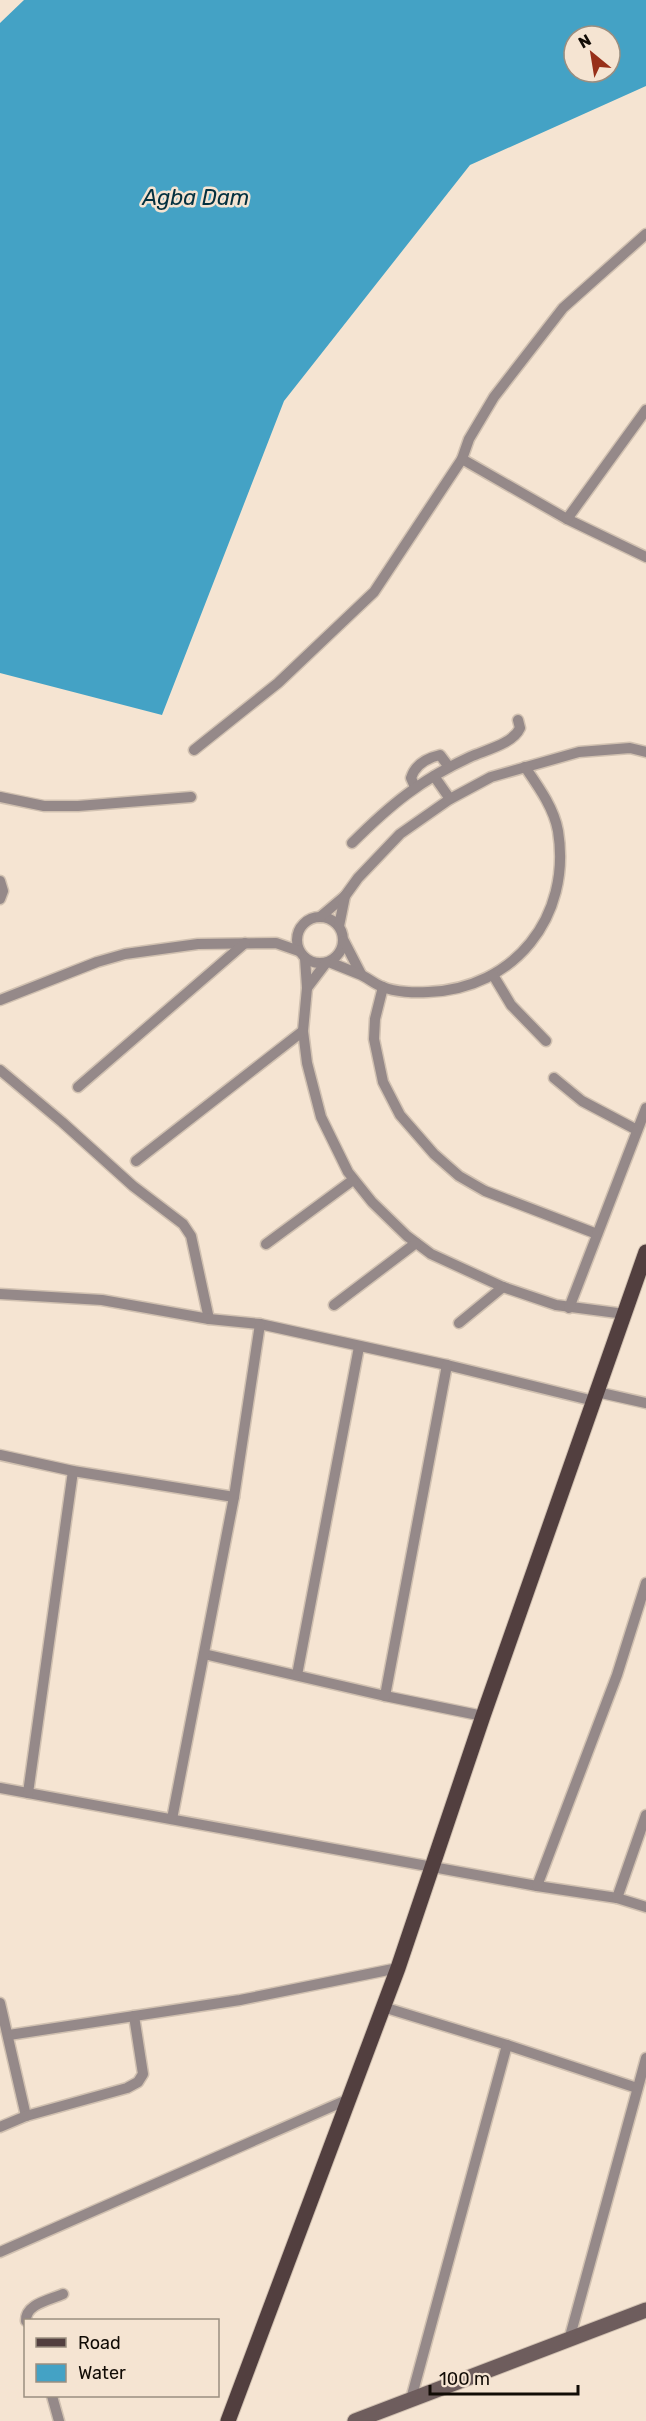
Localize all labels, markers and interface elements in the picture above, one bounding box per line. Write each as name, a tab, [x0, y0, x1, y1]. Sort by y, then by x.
north arrow	[562, 24, 622, 84]
text: N	[575, 30, 594, 53]
water label: Agba Dam	[142, 184, 249, 211]
legend	[24, 2319, 219, 2397]
text: Road	[78, 2332, 121, 2354]
scale bar	[430, 2358, 578, 2396]
text: Water	[78, 2362, 126, 2384]
text: 100 m	[439, 2368, 490, 2390]

